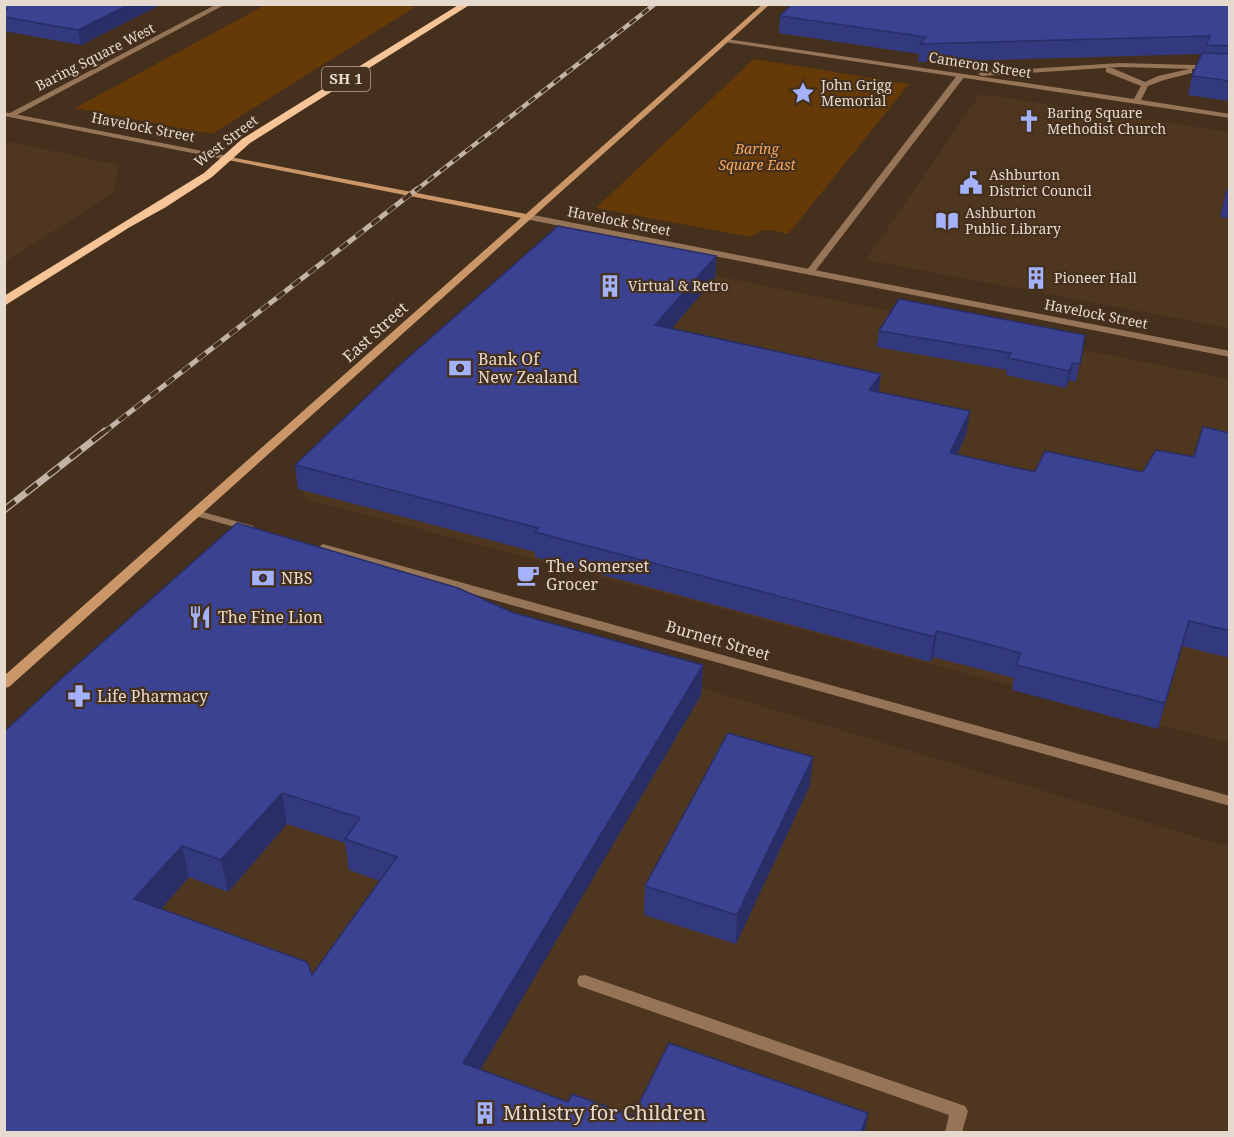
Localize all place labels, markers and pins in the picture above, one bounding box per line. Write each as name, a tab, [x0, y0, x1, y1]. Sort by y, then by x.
place label: John Grigg Memorial	[820, 75, 892, 110]
place icon: John Grigg Memorial	[790, 80, 816, 106]
place label: Baring Square Methodist Church	[1047, 103, 1166, 138]
church icon: Baring Square Methodist Church	[1016, 108, 1042, 134]
place label: Ashburton District Council	[989, 165, 1092, 200]
public building icon: Ashburton District Council	[958, 170, 984, 196]
place label: Ashburton Public Library	[965, 203, 1061, 238]
library icon: Ashburton Public Library	[934, 208, 960, 234]
building icon: Pioneer Hall	[1023, 265, 1049, 291]
place label: Pioneer Hall	[1054, 268, 1138, 287]
building icon: Virtual & Retro	[597, 273, 623, 299]
place label: Virtual & Retro	[628, 276, 729, 295]
place label: Bank Of New Zealand	[478, 348, 578, 388]
bank icon: Bank Of New Zealand	[447, 355, 473, 381]
place label: The Somerset Grocer	[546, 555, 650, 595]
cafe icon: The Somerset Grocer	[515, 562, 541, 588]
bank icon: NBS	[250, 565, 276, 591]
place label: NBS	[281, 567, 312, 589]
restaurant icon: The Fine Lion	[187, 604, 213, 630]
place label: The Fine Lion	[218, 606, 323, 628]
pharmacy icon: Life Pharmacy	[66, 683, 92, 709]
place label: Life Pharmacy	[97, 685, 209, 707]
place label: Ministry for Children	[503, 1099, 706, 1126]
building icon: Ministry for Children	[472, 1100, 498, 1126]

